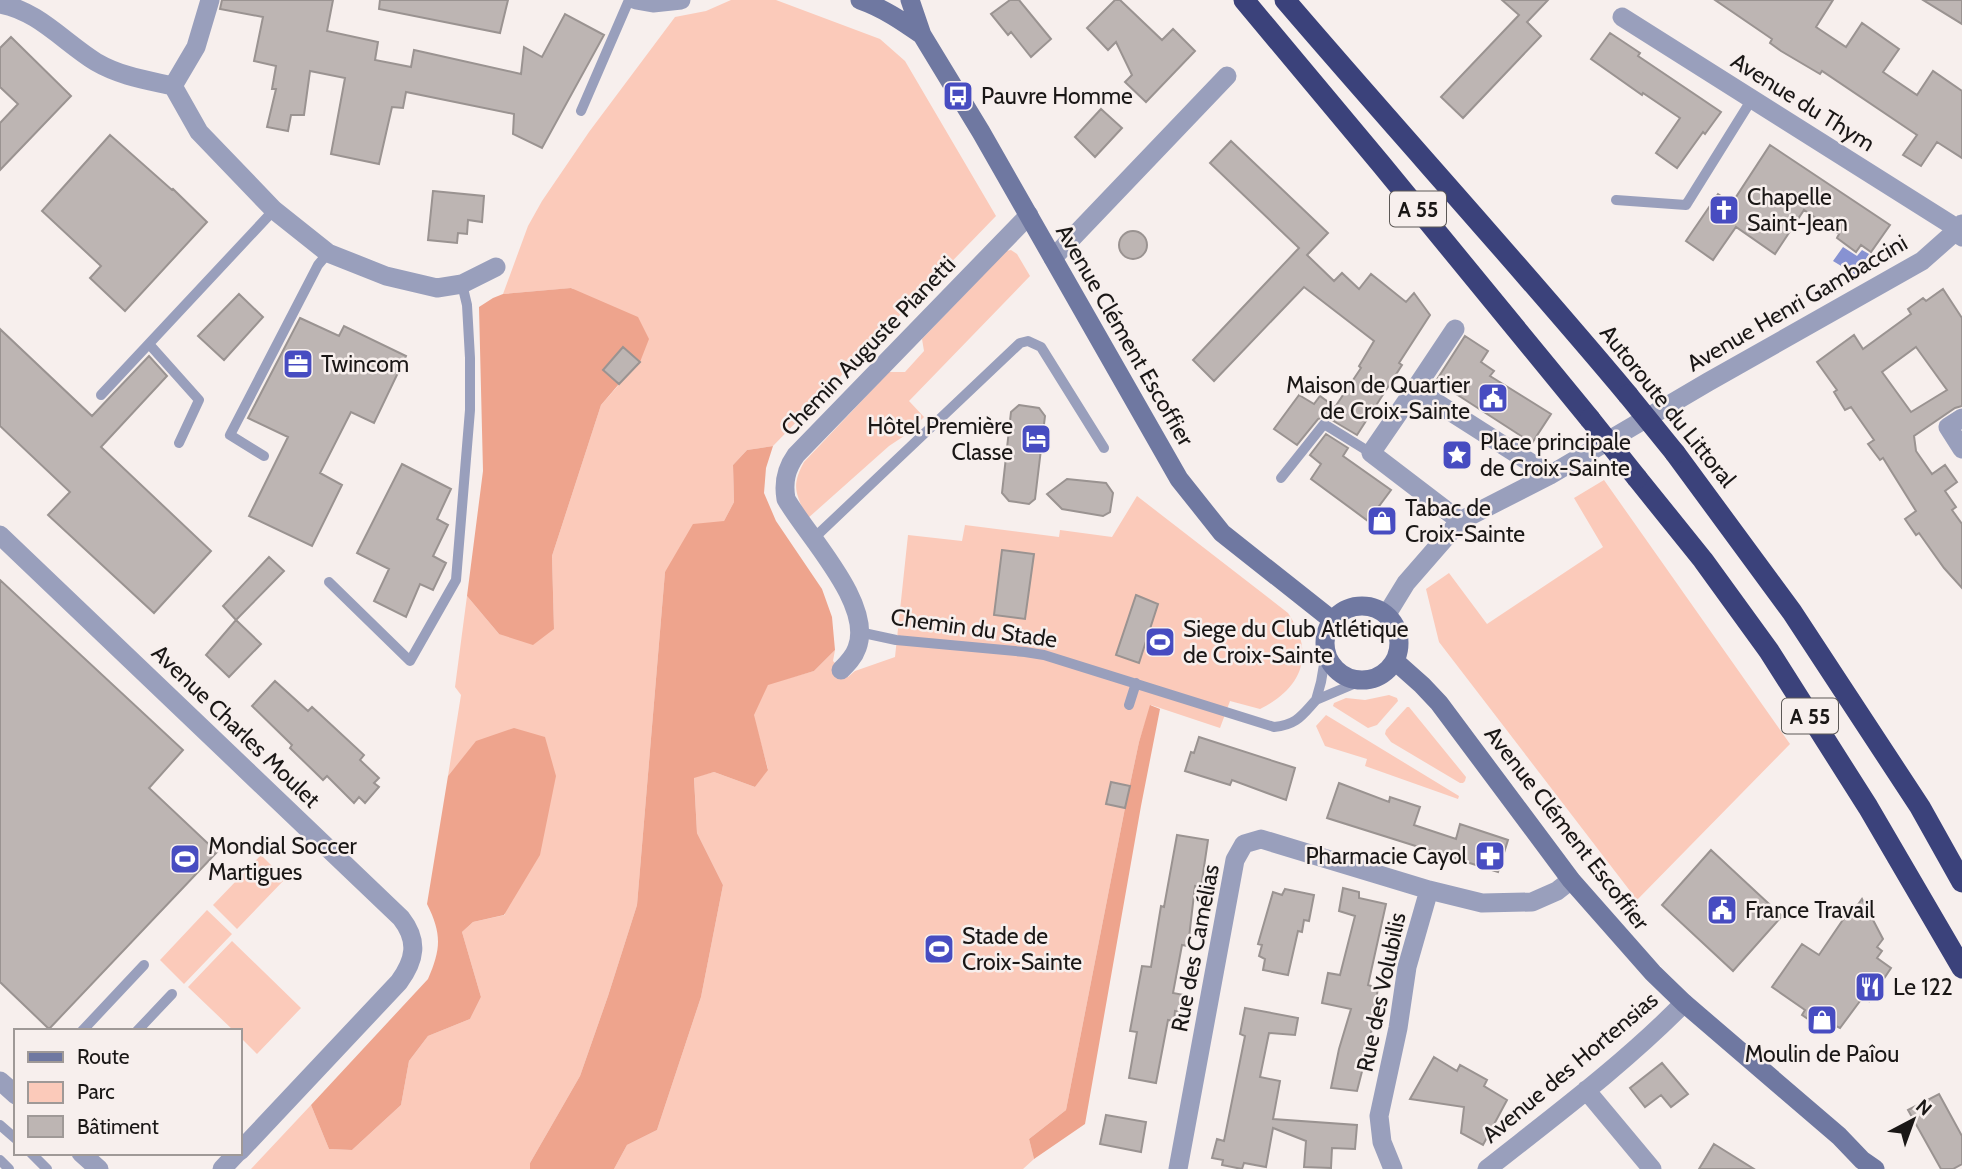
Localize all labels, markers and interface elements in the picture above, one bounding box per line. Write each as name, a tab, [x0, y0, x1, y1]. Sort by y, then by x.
street label: Avenue du Thym	[1726, 47, 1880, 157]
bus stop icon: Pauvre Homme	[941, 79, 975, 113]
place label: Pauvre Homme	[981, 82, 1133, 110]
place label: Chapelle Saint-Jean	[1747, 183, 1848, 237]
road number: A 55	[1390, 192, 1446, 227]
church icon: Chapelle Saint-Jean	[1707, 193, 1741, 227]
street label: Avenue Clément Escoffier	[1050, 219, 1200, 451]
street label: Avenue Henri Gambaccini	[1682, 228, 1912, 378]
street label: Chemin Auguste Pianetti	[775, 250, 961, 442]
street label: Autoroute du Littoral	[1594, 319, 1742, 493]
office icon: Twincom	[281, 347, 315, 381]
place label: Twincom	[321, 350, 409, 378]
place label: Maison de Quartier de Croix-Sainte	[1286, 371, 1471, 425]
public building icon: Maison de Quartier de Croix-Sainte	[1476, 381, 1510, 415]
place label: Hôtel Première Classe	[867, 412, 1013, 466]
hotel icon: Hôtel Première Classe	[1019, 422, 1053, 456]
place label: Place principale de Croix-Sainte	[1480, 428, 1631, 482]
place icon: Place principale de Croix-Sainte	[1440, 438, 1474, 472]
place label: Tabac de Croix-Sainte	[1405, 494, 1525, 548]
shop icon: Tabac de Croix-Sainte	[1365, 504, 1399, 538]
street label: Chemin du Stade	[889, 602, 1059, 654]
place label: Siege du Club Atlétique de Croix-Sainte	[1183, 615, 1409, 669]
sports icon: Siege du Club Atlétique de Croix-Sainte	[1143, 625, 1177, 659]
street label: Avenue Charles Moulet	[146, 639, 326, 814]
road number: A 55	[1782, 698, 1838, 734]
street label: Avenue Clément Escoffier	[1479, 720, 1656, 936]
place label: Mondial Soccer Martigues	[208, 832, 358, 886]
pharmacy icon: Pharmacie Cayol	[1473, 839, 1507, 873]
sports icon: Mondial Soccer Martigues	[168, 842, 202, 876]
place label: Pharmacie Cayol	[1305, 842, 1468, 870]
street label: Rue des Camélias	[1165, 862, 1225, 1034]
public building icon: France Travail	[1705, 893, 1739, 927]
place label: France Travail	[1745, 896, 1875, 924]
street label: Rue des Volubilis	[1350, 910, 1412, 1074]
place label: Stade de Croix-Sainte	[962, 922, 1082, 976]
sports icon: Stade de Croix-Sainte	[922, 932, 956, 966]
restaurant icon: Le 122	[1853, 970, 1887, 1004]
place label: Le 122	[1893, 973, 1953, 1001]
street label: Avenue des Hortensias	[1477, 985, 1663, 1149]
shop icon: Moulin de Paîou	[1805, 1003, 1839, 1037]
legend	[14, 1029, 242, 1155]
place label: Moulin de Paîou	[1745, 1040, 1899, 1068]
text: Route	[77, 1044, 130, 1069]
text: Parc	[77, 1079, 115, 1104]
north arrow	[1878, 1085, 1948, 1155]
text: N	[1911, 1094, 1936, 1121]
text: Bâtiment	[77, 1114, 159, 1139]

